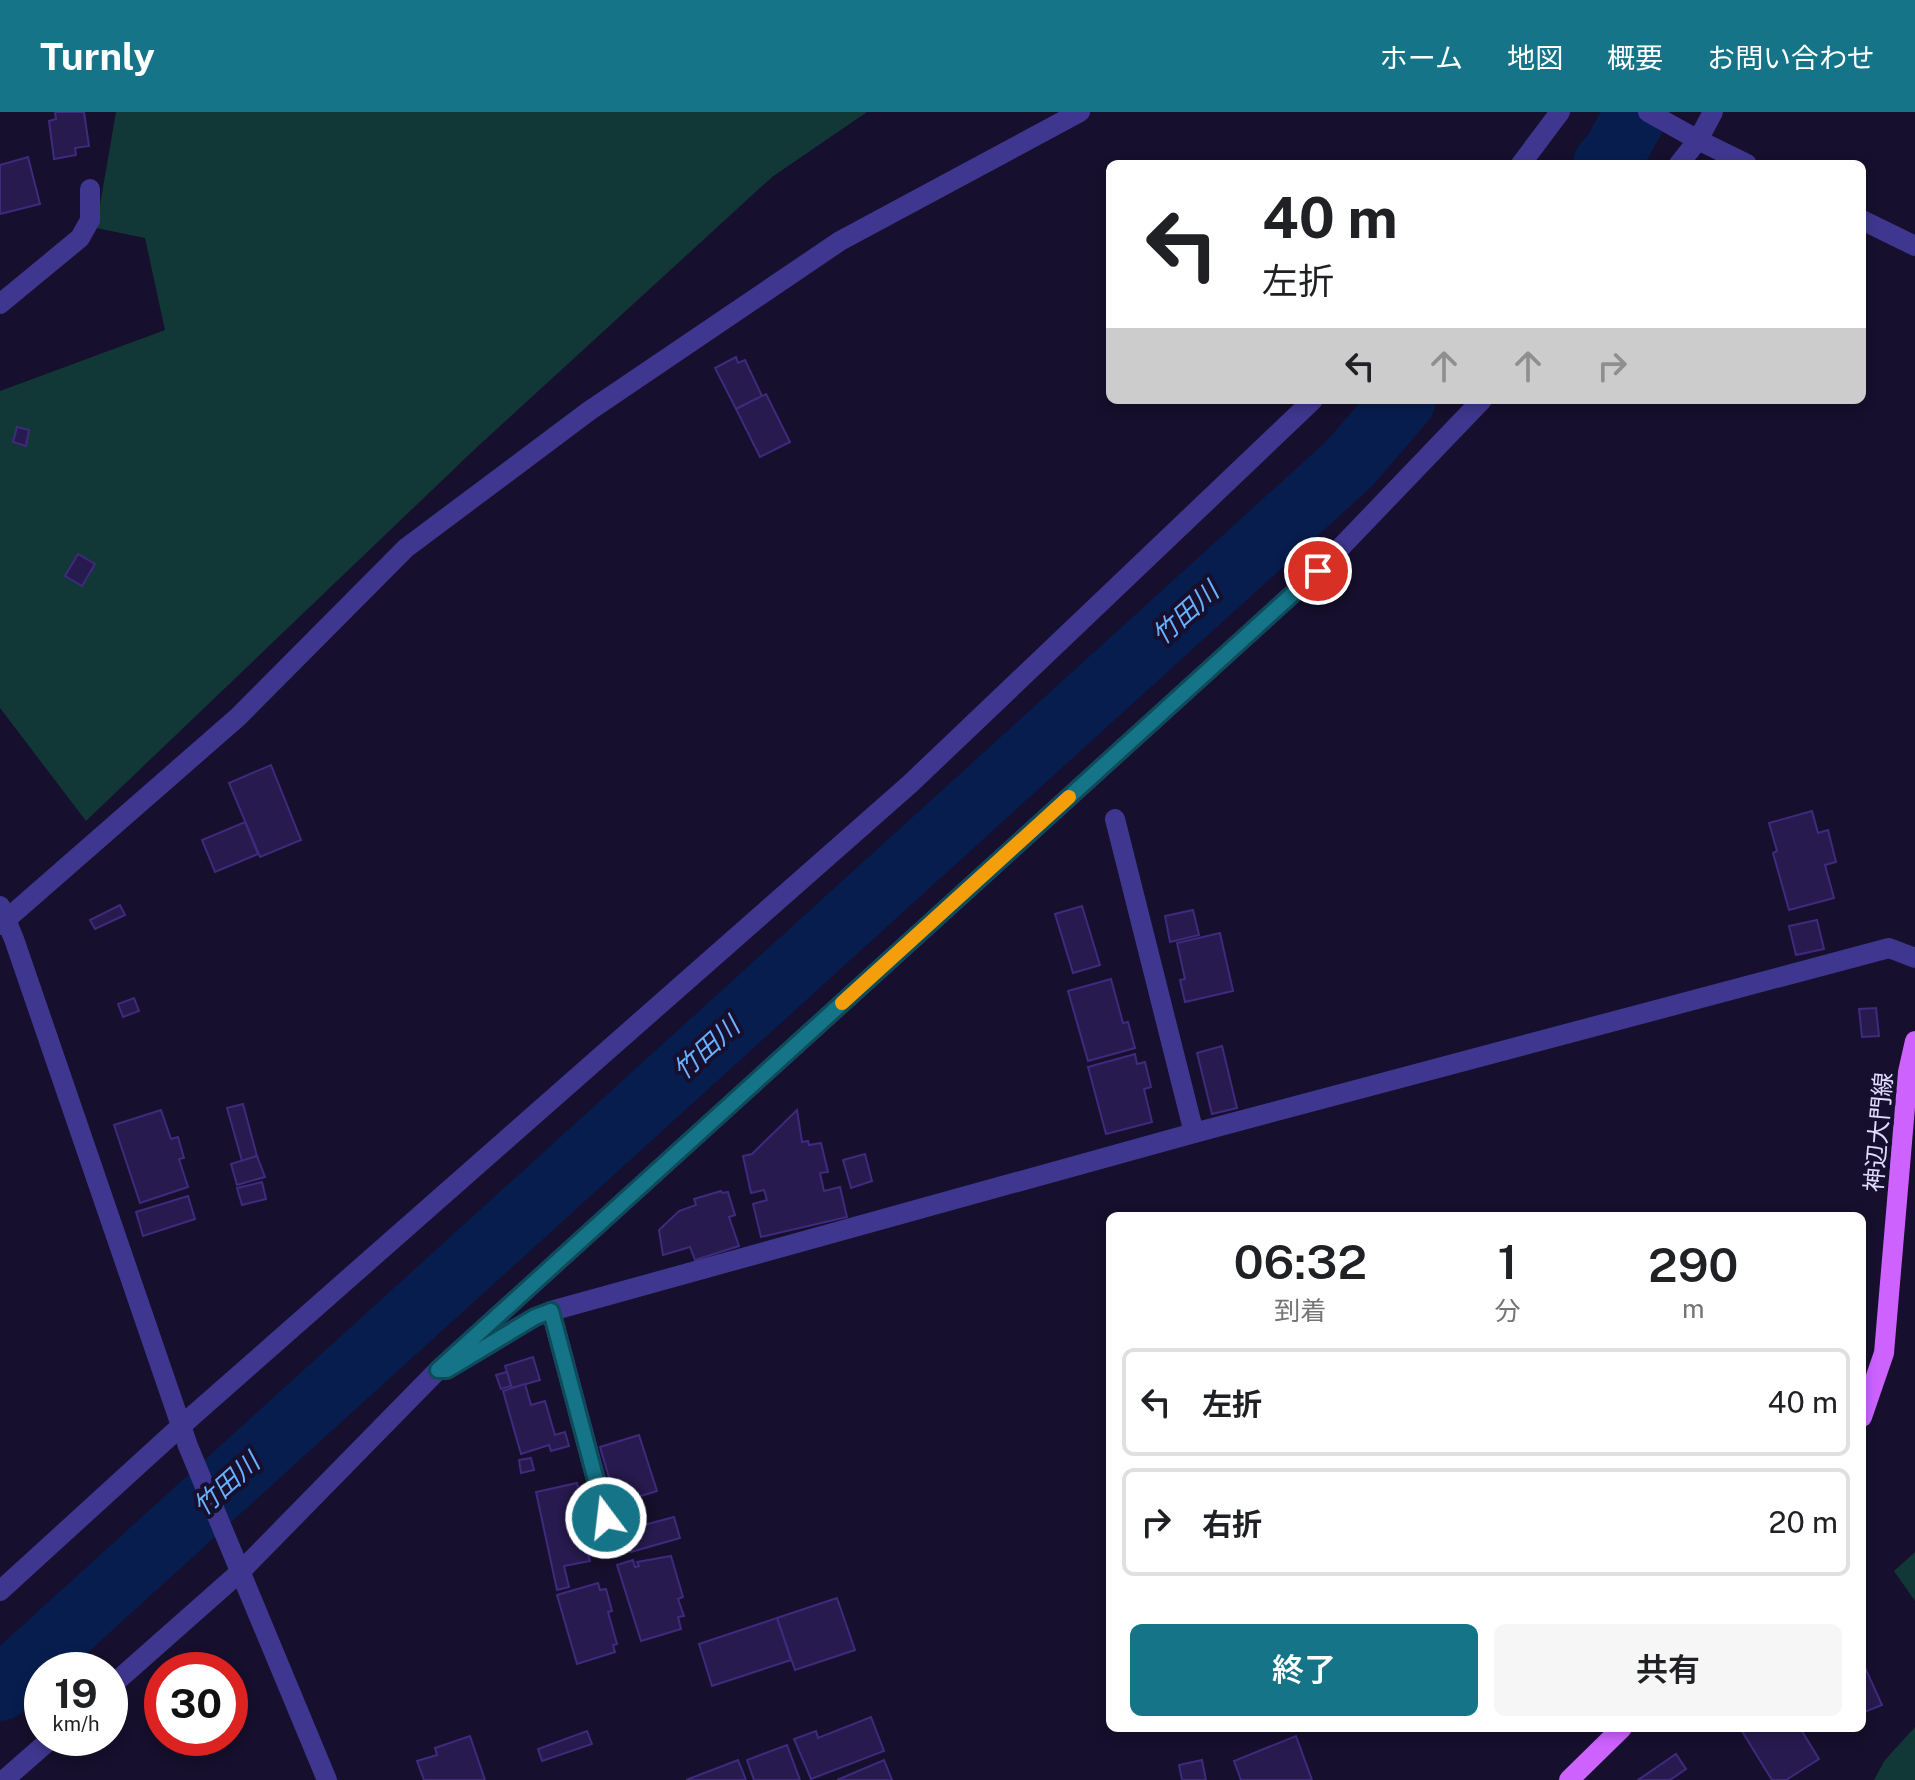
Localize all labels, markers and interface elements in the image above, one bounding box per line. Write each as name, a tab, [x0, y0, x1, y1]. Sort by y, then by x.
text: Turnly	[40, 34, 155, 79]
text: ホーム	[1380, 41, 1463, 74]
text: 地図	[1507, 41, 1563, 74]
text: 概要	[1607, 41, 1663, 74]
text: お問い合わせ	[1707, 41, 1875, 74]
text: 40 m	[1262, 185, 1398, 251]
icon: left	[1130, 192, 1234, 296]
text: 左折	[1262, 260, 1334, 302]
icon: left	[1338, 344, 1382, 388]
icon: ahead	[1422, 344, 1466, 388]
icon: ahead	[1506, 344, 1550, 388]
icon: right	[1590, 344, 1634, 388]
pin	[1284, 537, 1352, 605]
icon: arrive	[1296, 549, 1340, 593]
water label: 竹田川	[1146, 573, 1227, 651]
water label: 竹田川	[667, 1008, 748, 1086]
street label: 神辺大門線	[1859, 1071, 1897, 1193]
text: 06:32	[1233, 1233, 1367, 1290]
text: 1	[1497, 1233, 1518, 1290]
text: 290	[1648, 1236, 1739, 1293]
text: m	[1682, 1293, 1705, 1324]
text: 到着	[1274, 1295, 1326, 1326]
text: 分	[1495, 1295, 1521, 1326]
icon: left	[1134, 1380, 1178, 1424]
text: 40 m	[1768, 1384, 1838, 1420]
text: 左折	[1202, 1386, 1262, 1422]
water label: 竹田川	[187, 1444, 268, 1522]
position arrow	[564, 1476, 648, 1560]
icon: right	[1134, 1500, 1178, 1544]
text: 20 m	[1769, 1504, 1838, 1540]
text: 右折	[1202, 1506, 1262, 1542]
button: 終了	[1130, 1624, 1478, 1716]
button: 共有	[1494, 1624, 1842, 1716]
speed limit sign: 30	[144, 1652, 248, 1756]
text: 19	[54, 1670, 98, 1717]
text: km/h	[52, 1712, 100, 1736]

